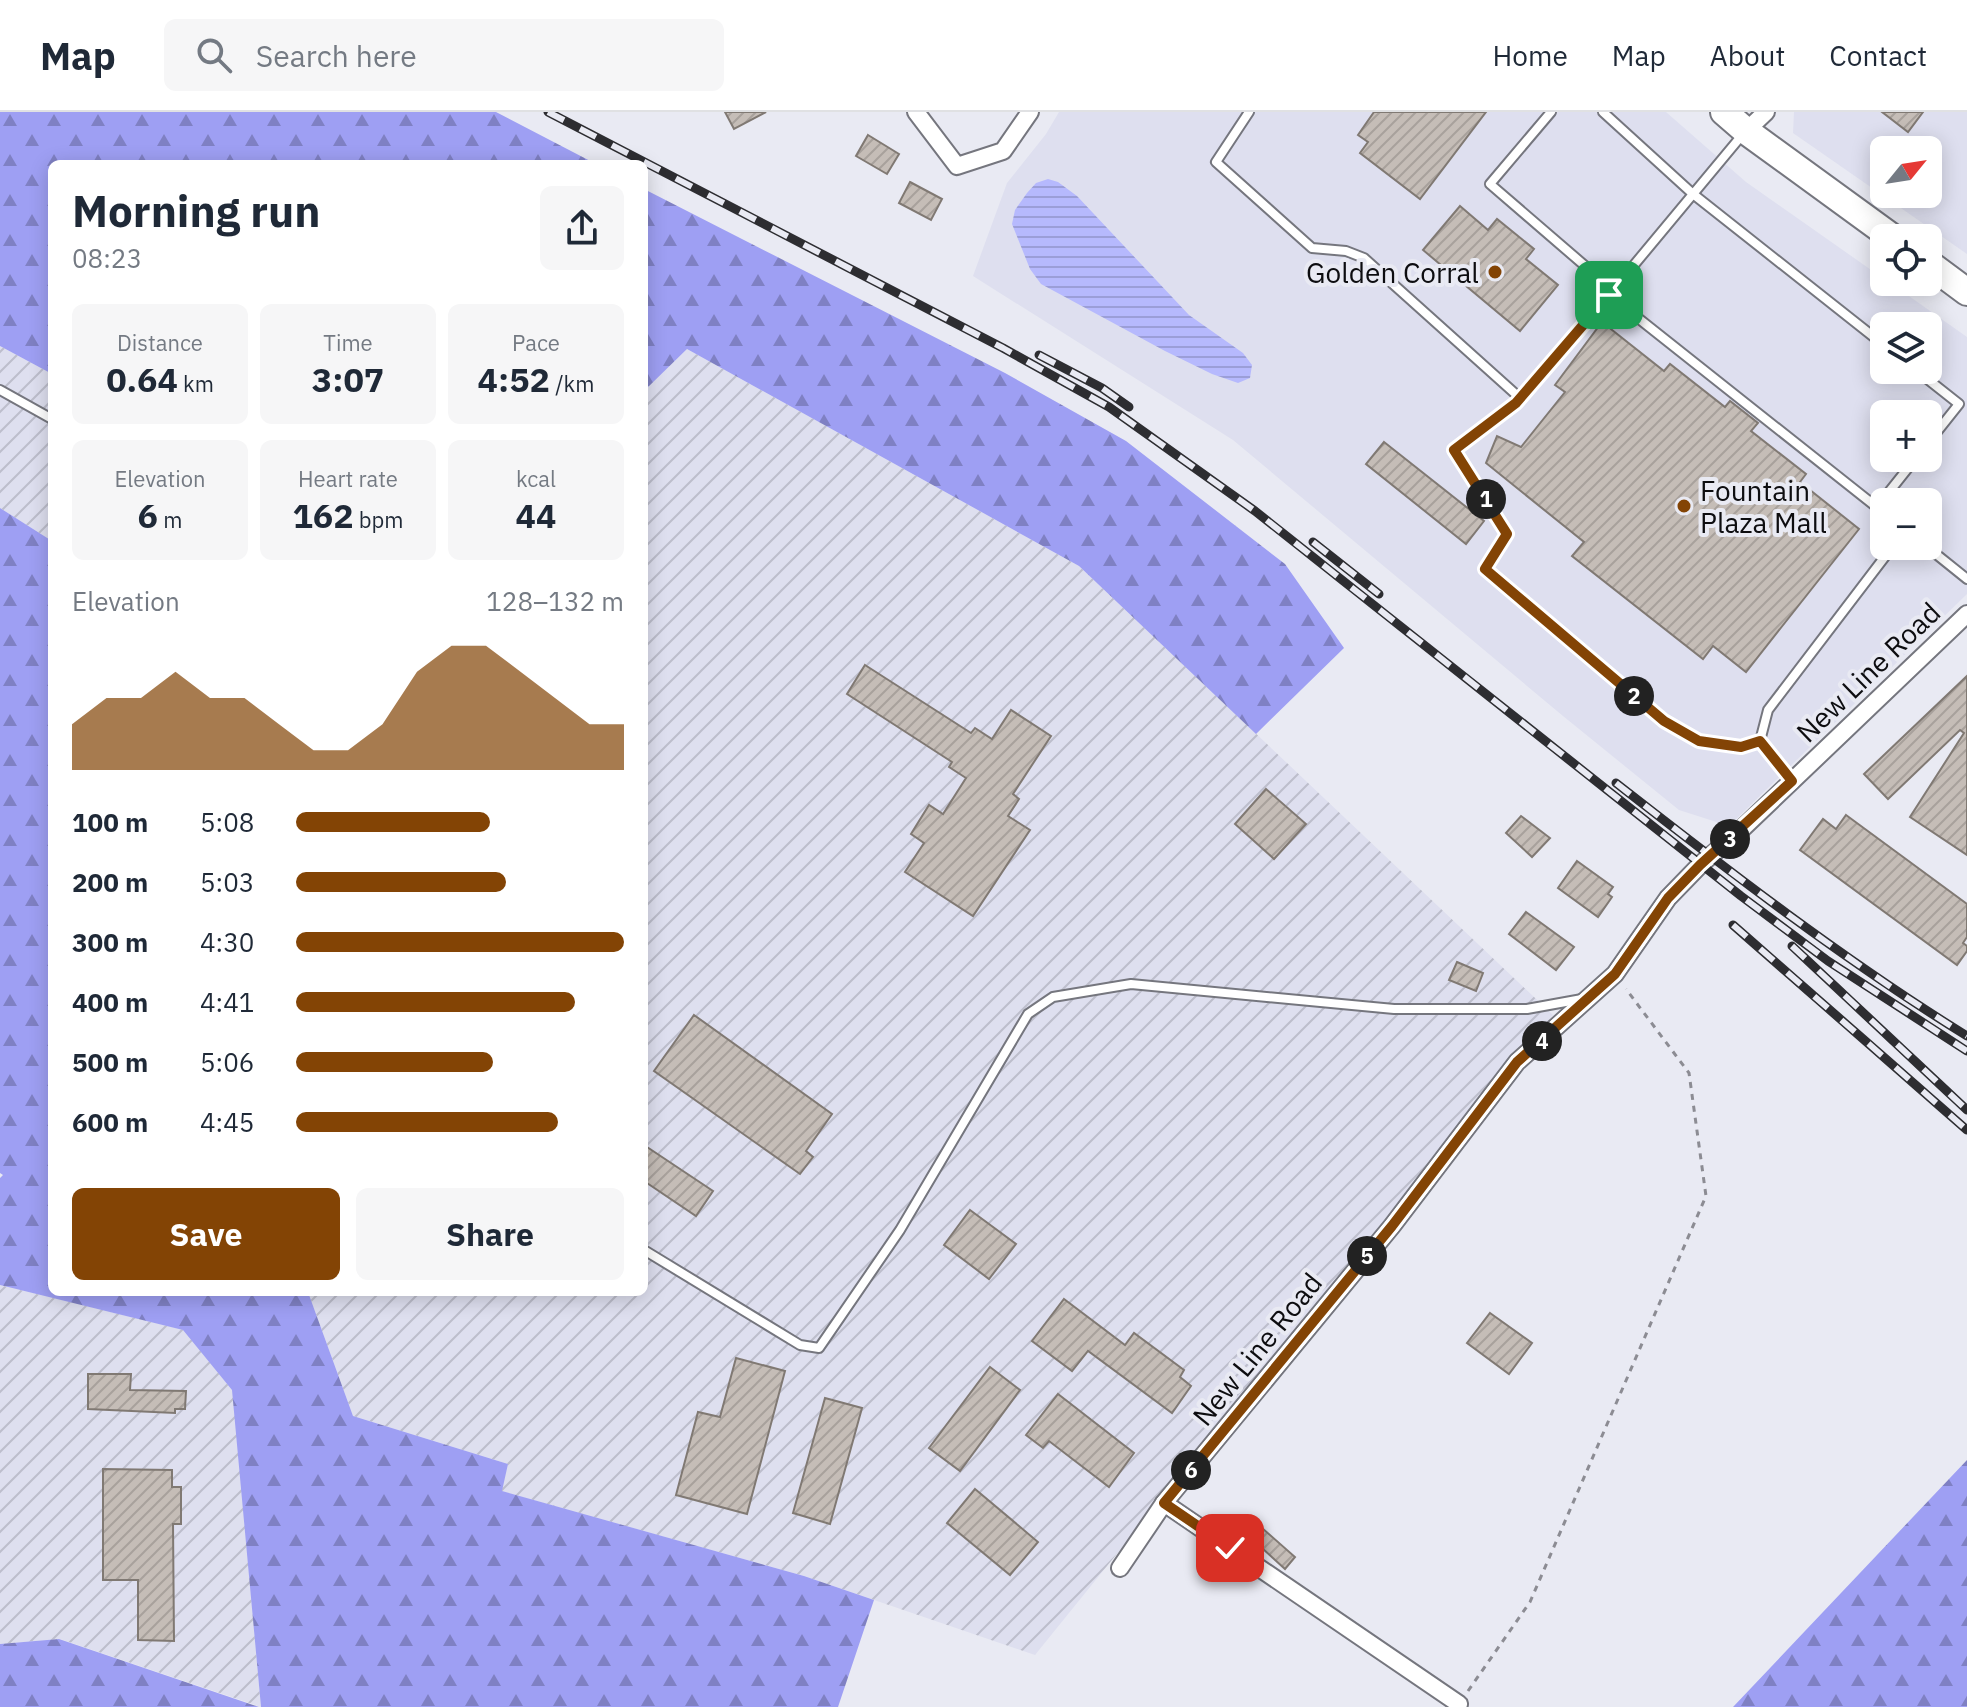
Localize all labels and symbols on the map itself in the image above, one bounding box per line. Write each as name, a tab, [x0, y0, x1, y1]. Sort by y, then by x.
north arrow	[1870, 136, 1942, 208]
place label: Golden Corral	[1306, 254, 1479, 291]
pin	[1575, 261, 1643, 329]
marker: Golden Corral	[1486, 263, 1504, 281]
place label: Fountain Plaza Mall	[1700, 472, 1827, 541]
pin: 1	[1466, 479, 1506, 519]
marker: Fountain Plaza Mall	[1675, 497, 1693, 515]
street label: New Line Road	[1788, 594, 1948, 750]
pin: 2	[1614, 676, 1654, 716]
pin: 3	[1710, 819, 1750, 859]
pin: 4	[1522, 1021, 1562, 1061]
pin: 5	[1347, 1236, 1387, 1276]
street label: New Line Road	[1184, 1265, 1330, 1433]
pin: 6	[1171, 1450, 1211, 1490]
pin	[1196, 1514, 1264, 1582]

